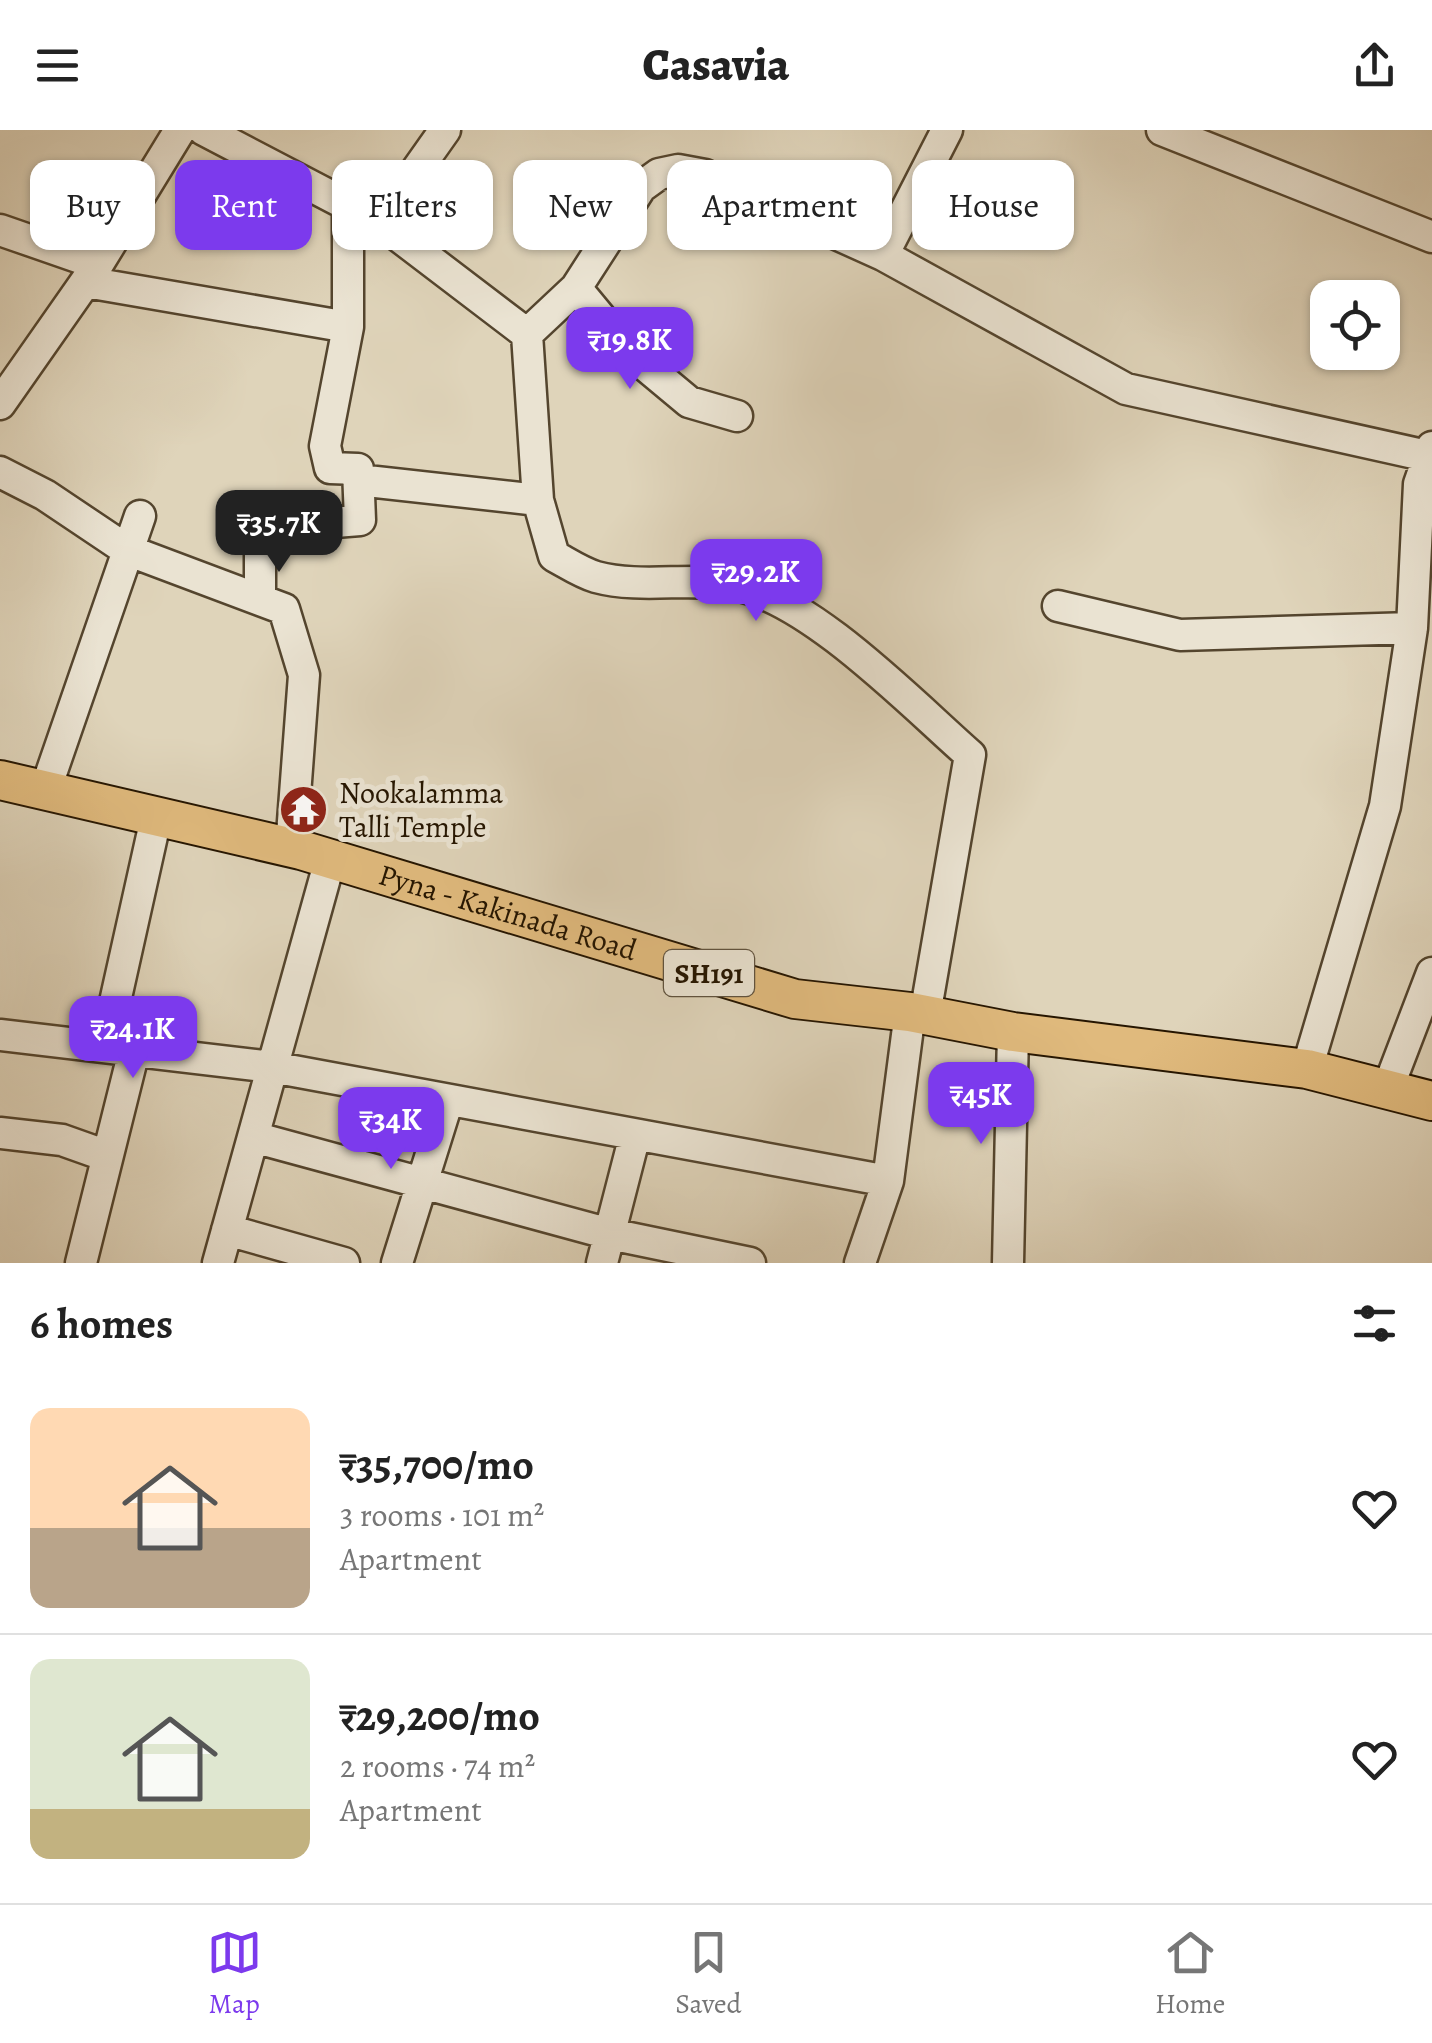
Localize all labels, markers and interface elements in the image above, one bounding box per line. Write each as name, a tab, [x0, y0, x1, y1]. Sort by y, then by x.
text: Casavia	[643, 34, 789, 96]
icon: menu	[30, 38, 85, 93]
icon: share	[1347, 38, 1402, 93]
chip: Buy	[30, 160, 155, 250]
chip: Rent	[175, 160, 312, 250]
chip: Filters	[332, 160, 493, 250]
chip: New	[513, 160, 647, 250]
chip: Apartment	[667, 160, 892, 250]
chip: House	[912, 160, 1074, 250]
map controls	[1310, 280, 1400, 370]
button: locate	[1310, 280, 1400, 370]
pin: ₹19.8K	[549, 307, 711, 392]
text: ₹19.8K	[588, 317, 672, 361]
pin: ₹35.7K	[198, 490, 360, 575]
text: ₹35.7K	[238, 500, 320, 544]
pin: ₹29.2K	[675, 539, 837, 624]
text: ₹29.2K	[712, 549, 800, 593]
place label: Nookalamma Talli Temple	[339, 773, 503, 847]
temple icon: Nookalamma Talli Temple	[278, 784, 330, 836]
street label: Pyna - Kakinada Road	[374, 855, 643, 970]
road number: SH191	[664, 950, 754, 996]
pin: ₹24.1K	[52, 996, 214, 1081]
text: ₹24.1K	[91, 1006, 175, 1050]
pin: ₹45K	[922, 1062, 1040, 1147]
text: ₹45K	[950, 1072, 1012, 1116]
pin: ₹34K	[332, 1087, 450, 1172]
text: ₹34K	[360, 1097, 422, 1141]
text: 6 homes	[30, 1295, 173, 1352]
icon: filters	[1347, 1296, 1402, 1351]
text: ₹35,700/mo	[340, 1436, 534, 1493]
icon: home	[110, 1448, 230, 1568]
icon: heart	[1347, 1481, 1402, 1536]
text: 3 rooms · 101 m²	[340, 1493, 544, 1537]
text: Apartment	[340, 1537, 482, 1581]
text: ₹29,200/mo	[340, 1687, 540, 1744]
icon: home	[110, 1699, 230, 1819]
icon: heart	[1347, 1732, 1402, 1787]
text: 2 rooms · 74 m²	[340, 1744, 535, 1788]
text: Apartment	[340, 1788, 482, 1832]
tab: Map	[207, 1925, 262, 2023]
tab: Saved	[675, 1925, 742, 2023]
tab: Home	[1155, 1925, 1225, 2023]

